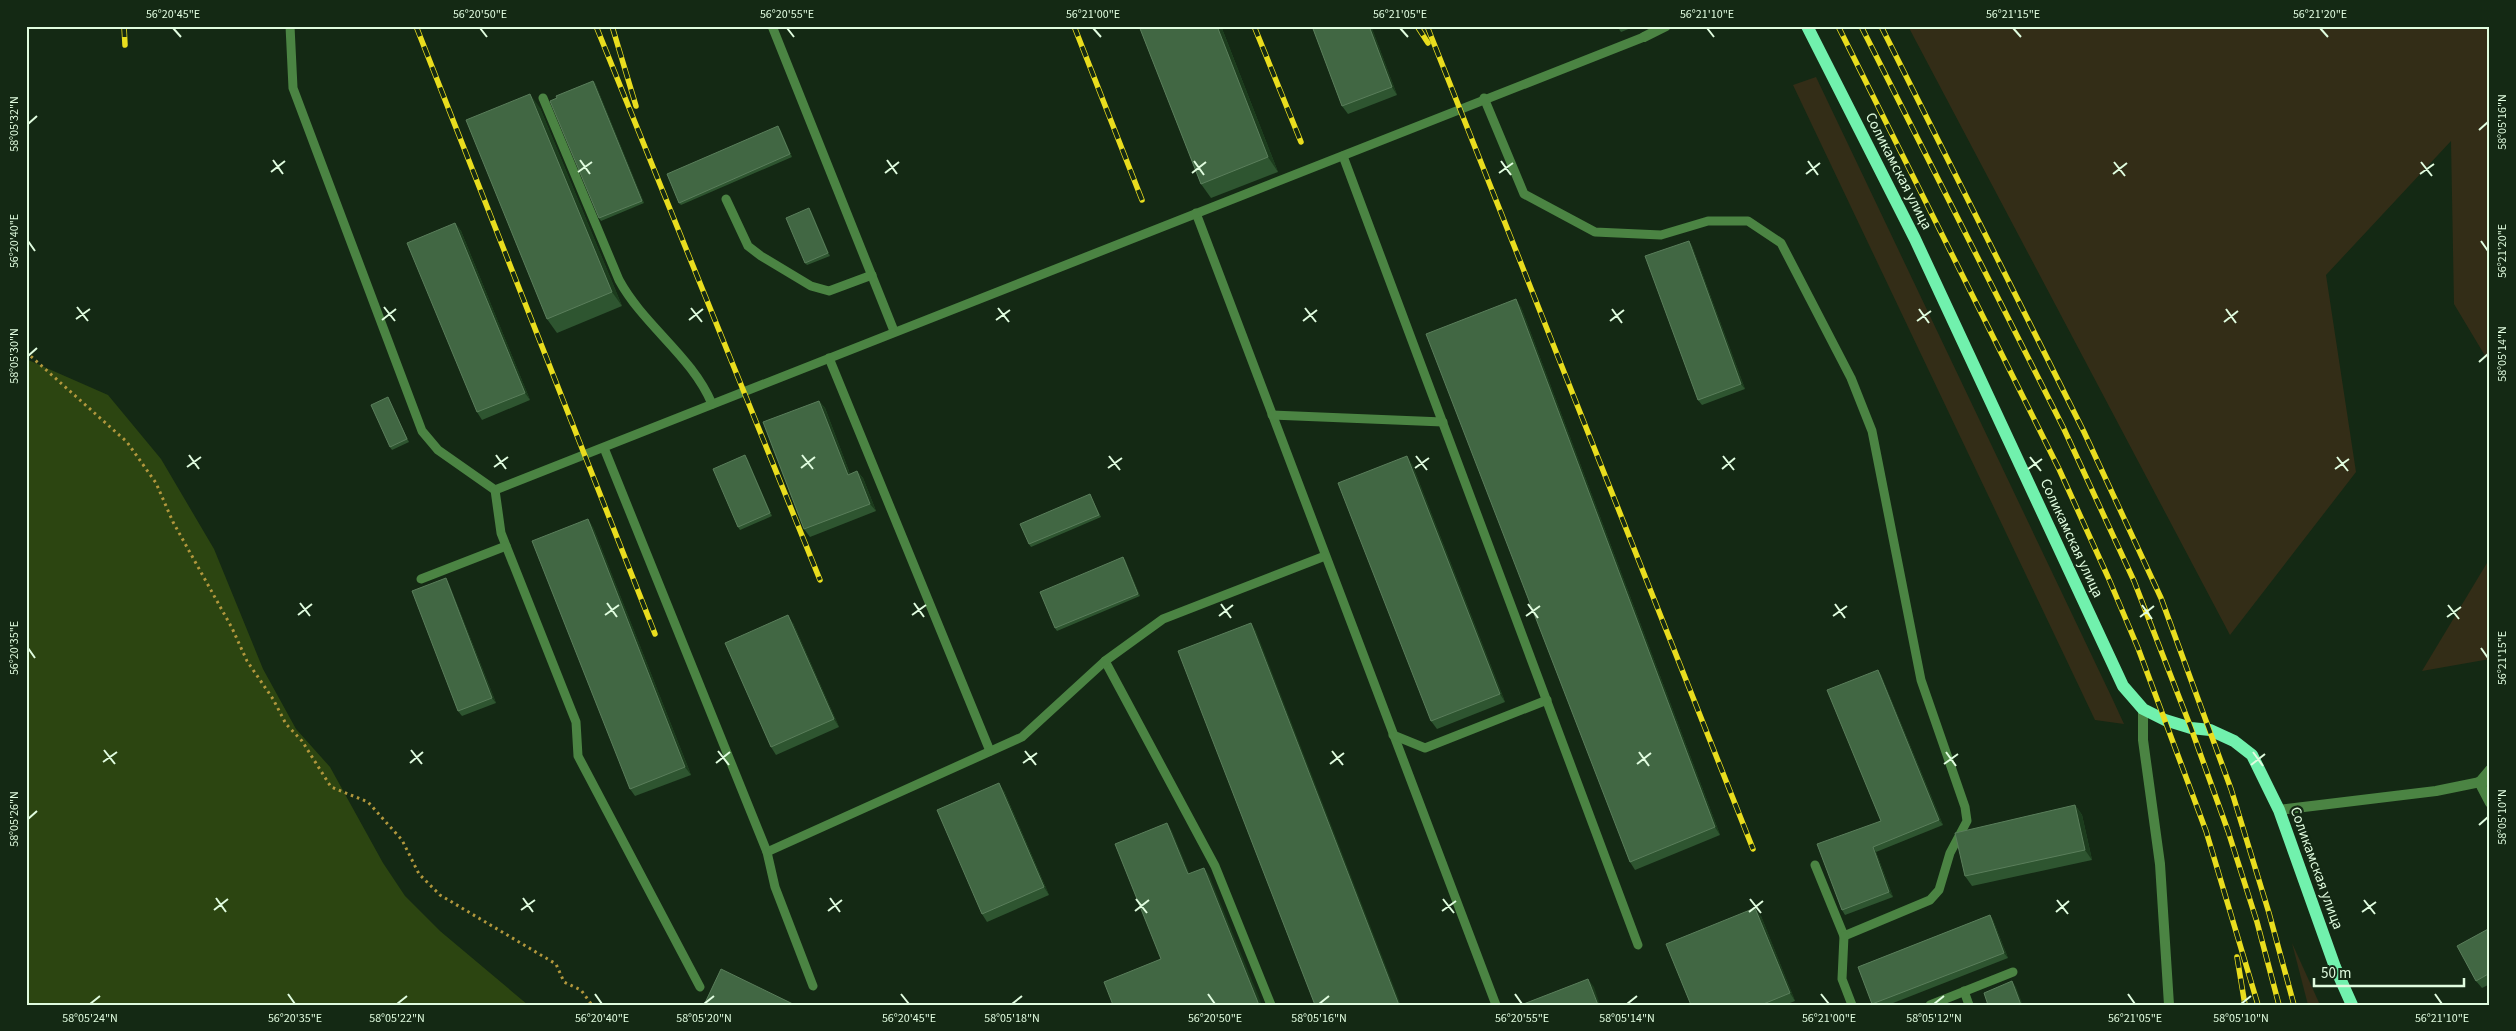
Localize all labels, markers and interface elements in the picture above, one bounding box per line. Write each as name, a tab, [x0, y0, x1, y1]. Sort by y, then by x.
text: 56°20'45"E	[146, 6, 200, 23]
text: 56°20'50"E	[453, 6, 507, 23]
text: 56°20'55"E	[760, 6, 814, 23]
text: 56°21'00"E	[1066, 6, 1120, 23]
text: 56°21'05"E	[1373, 6, 1427, 23]
text: 56°21'10"E	[1680, 6, 1734, 23]
text: 56°21'15"E	[1986, 6, 2040, 23]
text: 56°21'20"E	[2293, 6, 2347, 23]
text: 58°05'16"N	[2494, 94, 2511, 150]
text: 58°05'32"N	[6, 96, 23, 152]
street label: Соликамская улица	[1860, 109, 1937, 234]
text: 56°20'40"E	[6, 214, 23, 268]
text: 56°21'20"E	[2494, 224, 2511, 278]
text: 58°05'14"N	[2494, 326, 2511, 382]
text: 58°05'30"N	[6, 328, 23, 384]
street label: Соликамская улица	[2035, 475, 2108, 601]
text: 56°20'35"E	[6, 621, 23, 675]
text: 56°21'15"E	[2494, 631, 2511, 685]
text: 58°05'10"N	[2494, 789, 2511, 845]
text: 58°05'26"N	[6, 791, 23, 847]
street label: Соликамская улица	[2285, 804, 2348, 932]
scale bar	[2314, 956, 2464, 988]
text: 50 m	[2321, 963, 2351, 984]
text: 58°05'24"N	[62, 1010, 118, 1027]
text: 56°20'35"E	[268, 1010, 322, 1027]
text: 58°05'22"N	[369, 1010, 425, 1027]
text: 56°20'40"E	[575, 1010, 629, 1027]
text: 58°05'20"N	[676, 1010, 732, 1027]
text: 56°20'45"E	[882, 1010, 936, 1027]
text: 58°05'18"N	[984, 1010, 1040, 1027]
text: 56°20'50"E	[1188, 1010, 1242, 1027]
text: 58°05'16"N	[1291, 1010, 1347, 1027]
text: 56°20'55"E	[1495, 1010, 1549, 1027]
text: 58°05'14"N	[1599, 1010, 1655, 1027]
text: 56°21'00"E	[1802, 1010, 1856, 1027]
text: 58°05'12"N	[1906, 1010, 1962, 1027]
text: 56°21'05"E	[2108, 1010, 2162, 1027]
text: 58°05'10"N	[2213, 1010, 2269, 1027]
text: 56°21'10"E	[2415, 1010, 2469, 1027]

